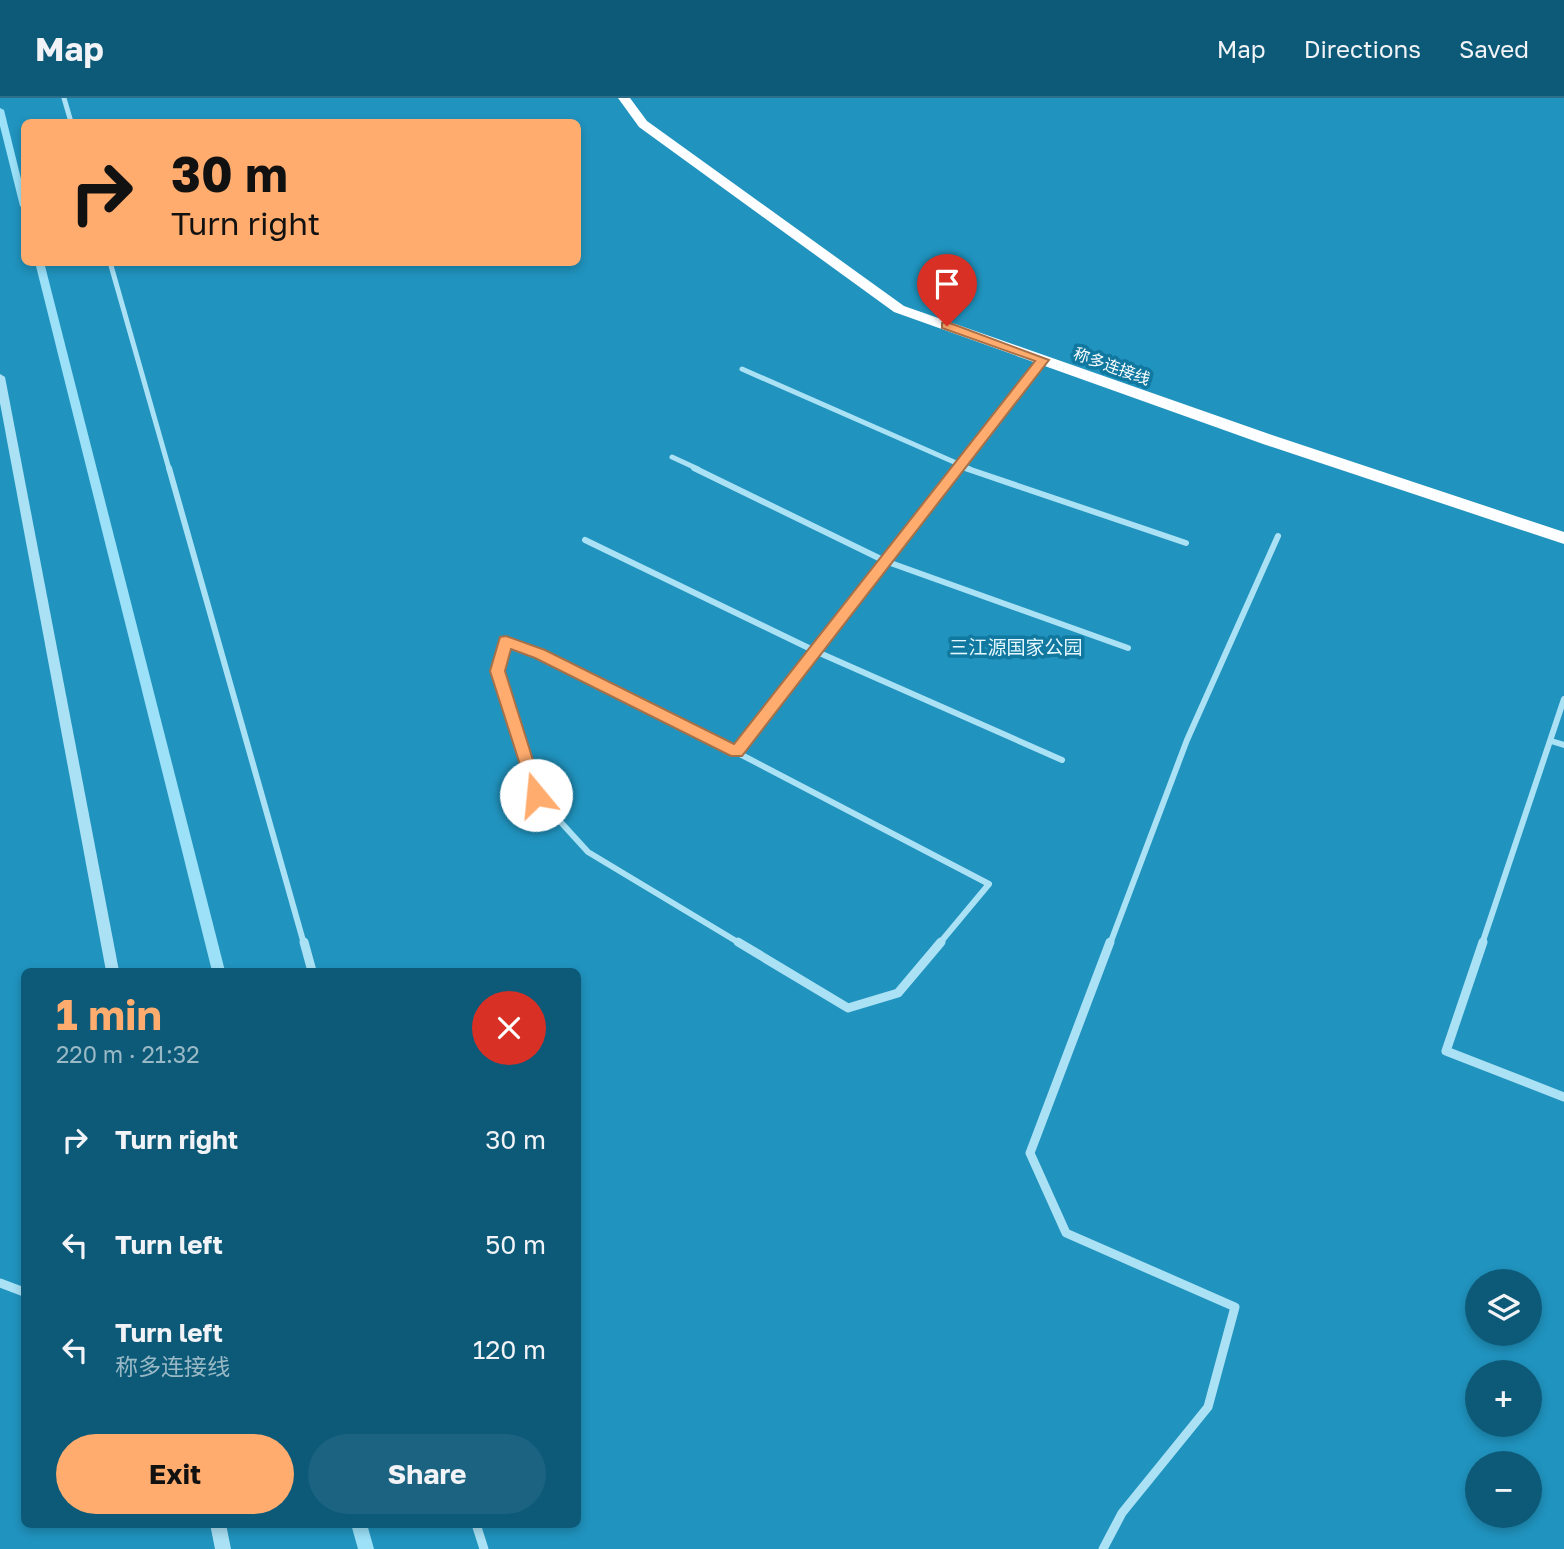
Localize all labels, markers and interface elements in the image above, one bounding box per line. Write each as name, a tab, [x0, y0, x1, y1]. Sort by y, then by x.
text: Map	[35, 29, 104, 68]
text: Map	[1217, 34, 1266, 63]
text: Directions	[1304, 34, 1421, 63]
text: Saved	[1459, 34, 1529, 63]
text: 30 m	[171, 144, 288, 203]
icon: right	[56, 147, 147, 238]
text: Turn right	[171, 204, 320, 242]
pin	[917, 254, 977, 326]
icon: arrive	[928, 265, 966, 303]
street label: 称多连接线	[1071, 343, 1153, 389]
park label: 三江源国家公园	[949, 635, 1083, 658]
position arrow	[499, 758, 573, 832]
text: 1 min	[56, 989, 162, 1039]
button: close	[472, 991, 546, 1065]
text: 220 m · 21:32	[56, 1040, 200, 1068]
icon: right	[56, 1121, 94, 1159]
text: Turn right	[115, 1124, 238, 1155]
text: 30 m	[485, 1124, 546, 1155]
icon: left	[56, 1226, 94, 1264]
text: Turn left	[115, 1229, 223, 1260]
text: 50 m	[485, 1229, 546, 1260]
map controls	[1465, 1269, 1542, 1528]
button: layers	[1465, 1269, 1542, 1346]
text: Turn left	[115, 1317, 223, 1348]
icon: left	[56, 1331, 94, 1369]
text: 120 m	[473, 1334, 546, 1365]
text: 称多连接线	[115, 1352, 230, 1380]
button: +	[1465, 1360, 1542, 1437]
button: Exit	[56, 1434, 294, 1514]
button: Share	[308, 1434, 546, 1514]
button: −	[1465, 1451, 1542, 1528]

